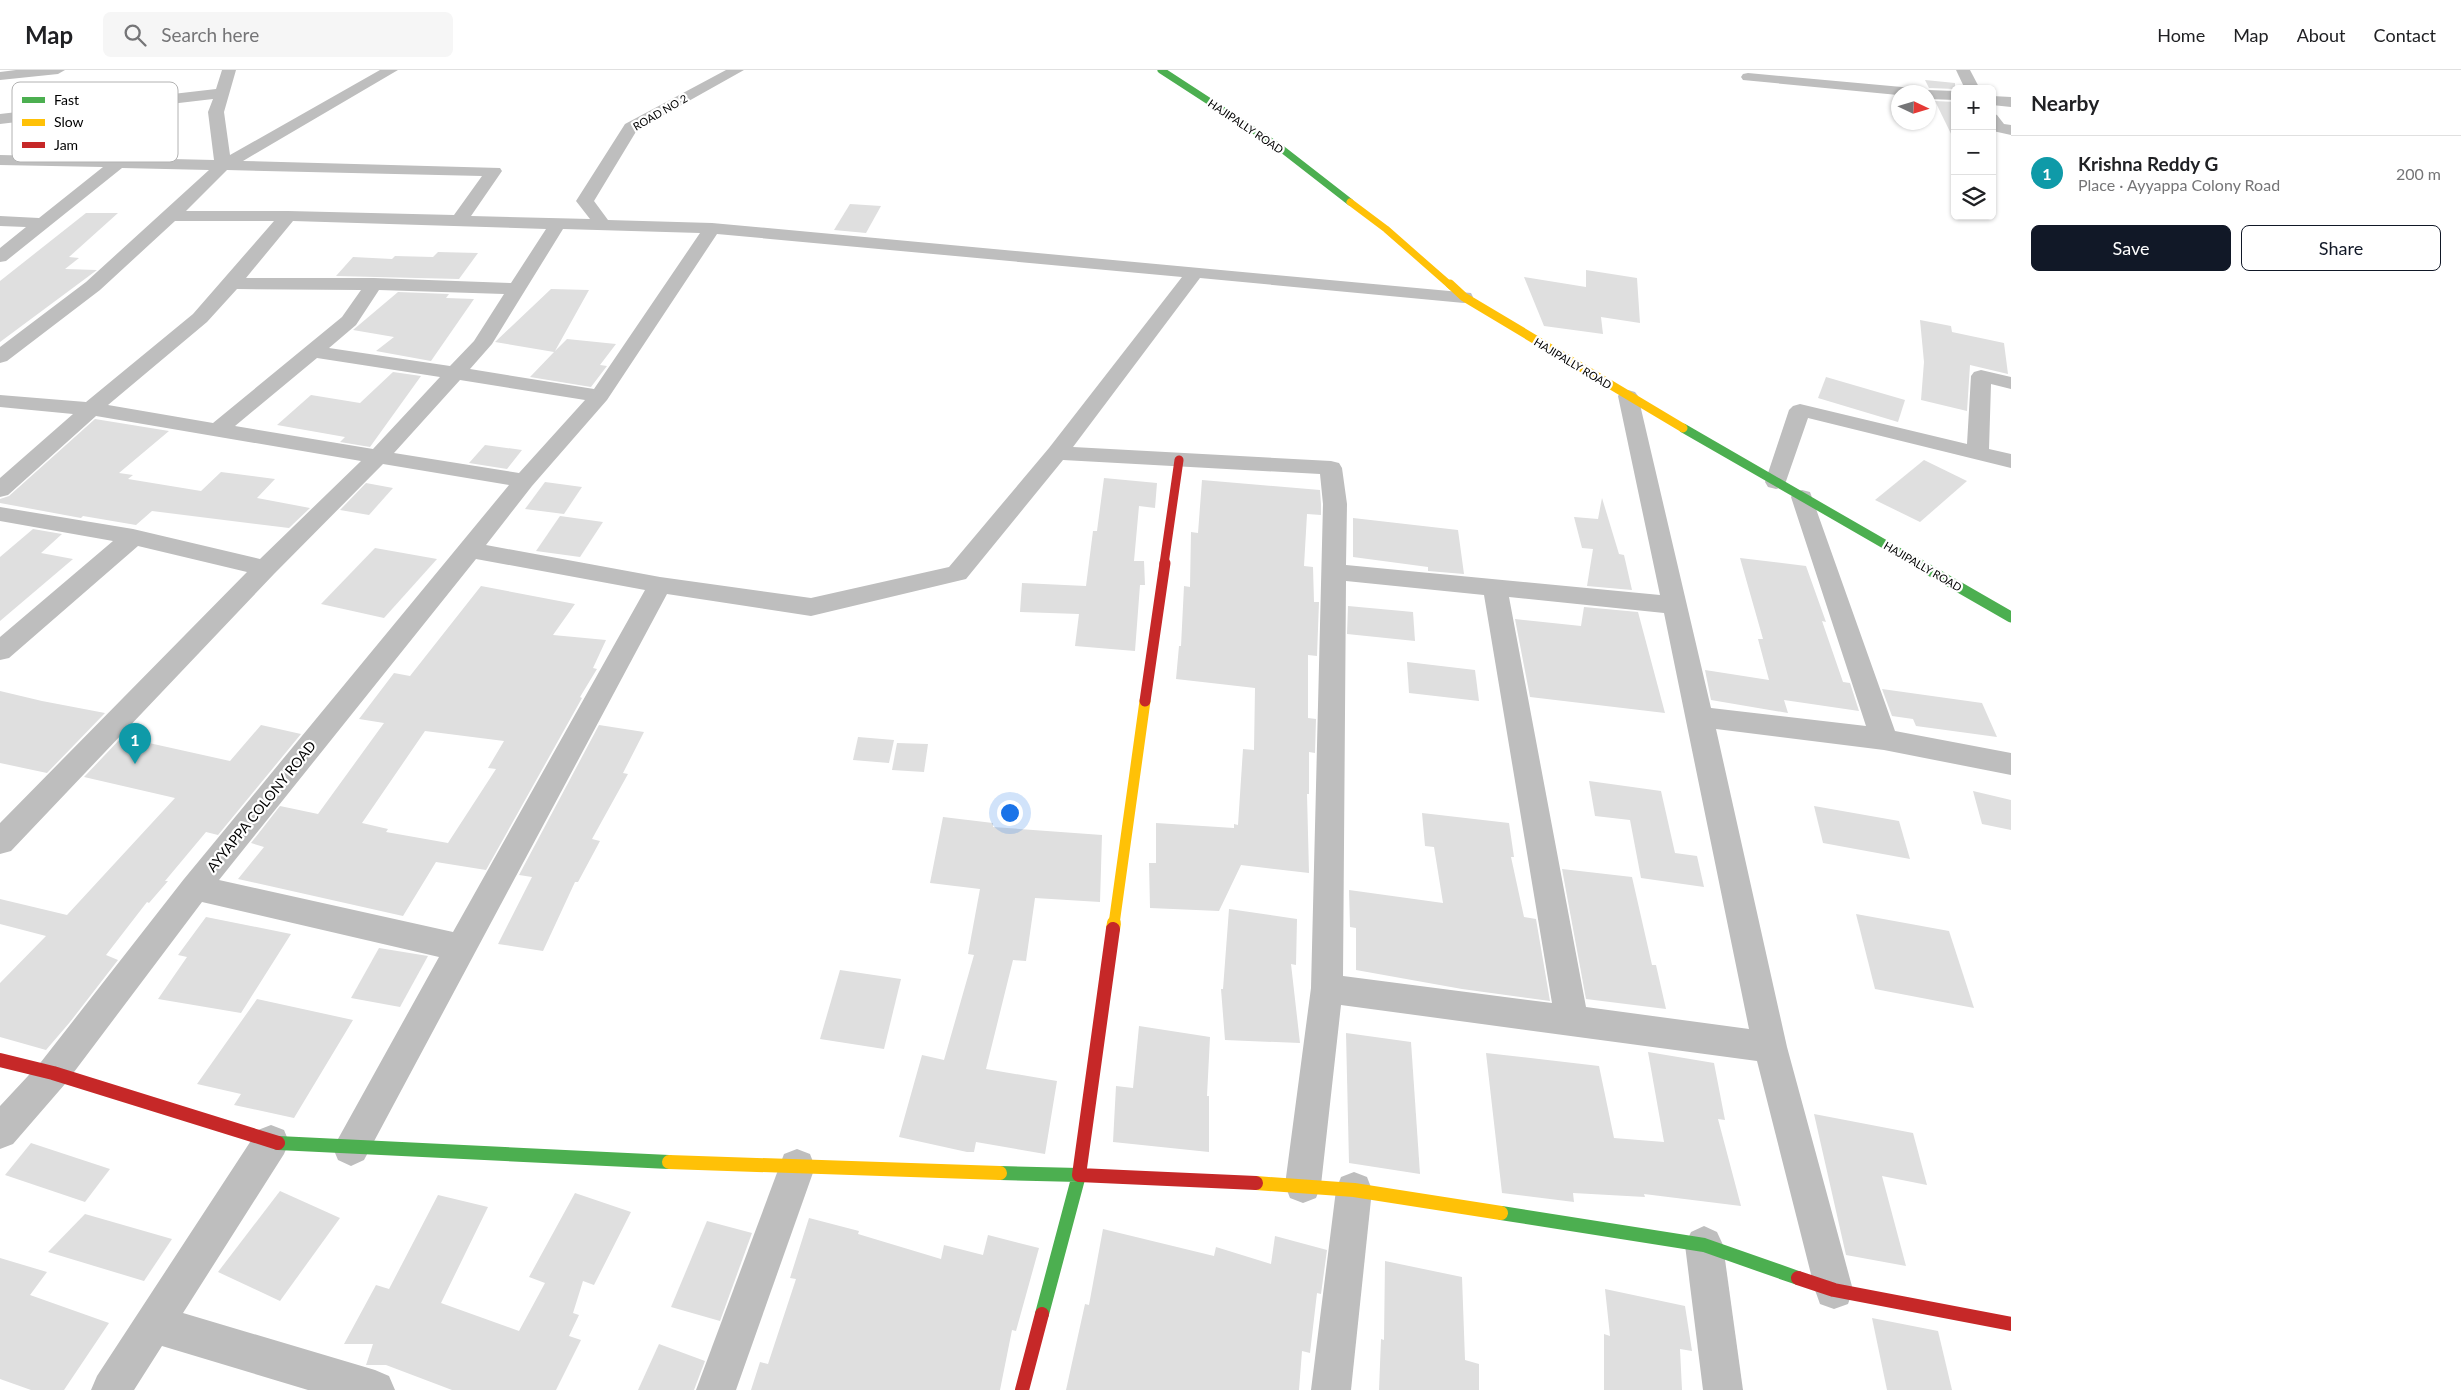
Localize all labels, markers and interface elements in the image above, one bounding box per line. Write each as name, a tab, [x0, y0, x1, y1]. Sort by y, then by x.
search box	[103, 12, 453, 57]
text: Map	[25, 20, 73, 49]
icon: search	[121, 21, 149, 49]
text: Search here	[161, 23, 259, 46]
text: Home	[2157, 24, 2205, 46]
text: Map	[2233, 24, 2269, 46]
text: About	[2297, 24, 2346, 46]
text: Contact	[2374, 24, 2436, 46]
legend	[12, 82, 178, 162]
north arrow	[1891, 85, 1936, 130]
map controls	[1951, 85, 1996, 220]
button: +	[1951, 85, 1996, 130]
text: Nearby	[2031, 90, 2099, 115]
text: Fast	[54, 91, 79, 108]
street label: ROAD NO 2	[631, 91, 689, 133]
street label: HAJIPALLY ROAD	[1206, 96, 1286, 156]
text: Slow	[54, 113, 84, 130]
button: −	[1951, 130, 1996, 175]
text: Jam	[54, 136, 78, 153]
text: Krishna Reddy G	[2078, 152, 2218, 175]
text: 1	[2042, 164, 2052, 183]
text: 200 m	[2396, 164, 2441, 183]
button: layers	[1951, 175, 1996, 220]
text: Place · Ayyappa Colony Road	[2078, 175, 2280, 194]
button: Save	[2031, 225, 2231, 271]
button: Share	[2241, 225, 2441, 271]
street label: HAJIPALLY ROAD	[1532, 335, 1614, 391]
street label: HAJIPALLY ROAD	[1882, 538, 1964, 594]
pin: 1	[119, 723, 151, 764]
street label: AYYAPPA COLONY ROAD	[203, 737, 319, 875]
your location	[997, 800, 1023, 826]

